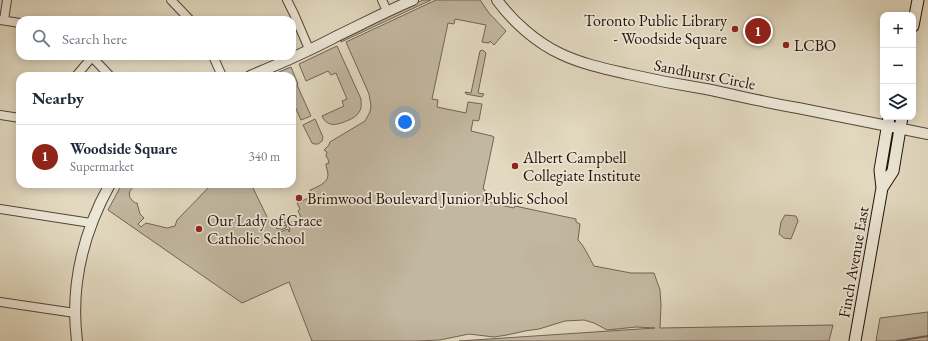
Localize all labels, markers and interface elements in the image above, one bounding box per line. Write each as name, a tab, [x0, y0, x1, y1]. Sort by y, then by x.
place label: Toronto Public Library - Woodside Square	[584, 10, 728, 49]
map controls	[880, 12, 916, 120]
button: +	[880, 12, 916, 48]
search box	[16, 16, 296, 60]
pin: 1	[745, 16, 771, 46]
marker: Toronto Public Library - Woodside Square	[730, 24, 740, 34]
icon: search	[30, 27, 52, 49]
text: Search here	[62, 29, 127, 48]
place label: LCBO	[794, 35, 836, 56]
marker: LCBO	[781, 40, 791, 50]
button: −	[880, 48, 916, 84]
street label: Sandhurst Circle	[652, 54, 757, 95]
button: layers	[880, 84, 916, 120]
text: Nearby	[32, 87, 84, 109]
your location	[395, 112, 415, 132]
text: Woodside Square	[70, 139, 177, 158]
place label: Albert Campbell Collegiate Institute	[522, 147, 640, 186]
text: 1	[42, 148, 48, 165]
text: 340 m	[249, 148, 280, 165]
text: Supermarket	[70, 158, 134, 175]
marker: Albert Campbell Collegiate Institute	[510, 161, 520, 171]
place label: Brimwood Boulevard Junior Public School	[307, 188, 568, 209]
marker: Brimwood Boulevard Junior Public School	[294, 193, 304, 203]
street label: Finch Avenue East	[833, 205, 874, 319]
place label: Our Lady of Grace Catholic School	[207, 210, 322, 249]
marker: Our Lady of Grace Catholic School	[194, 224, 204, 234]

